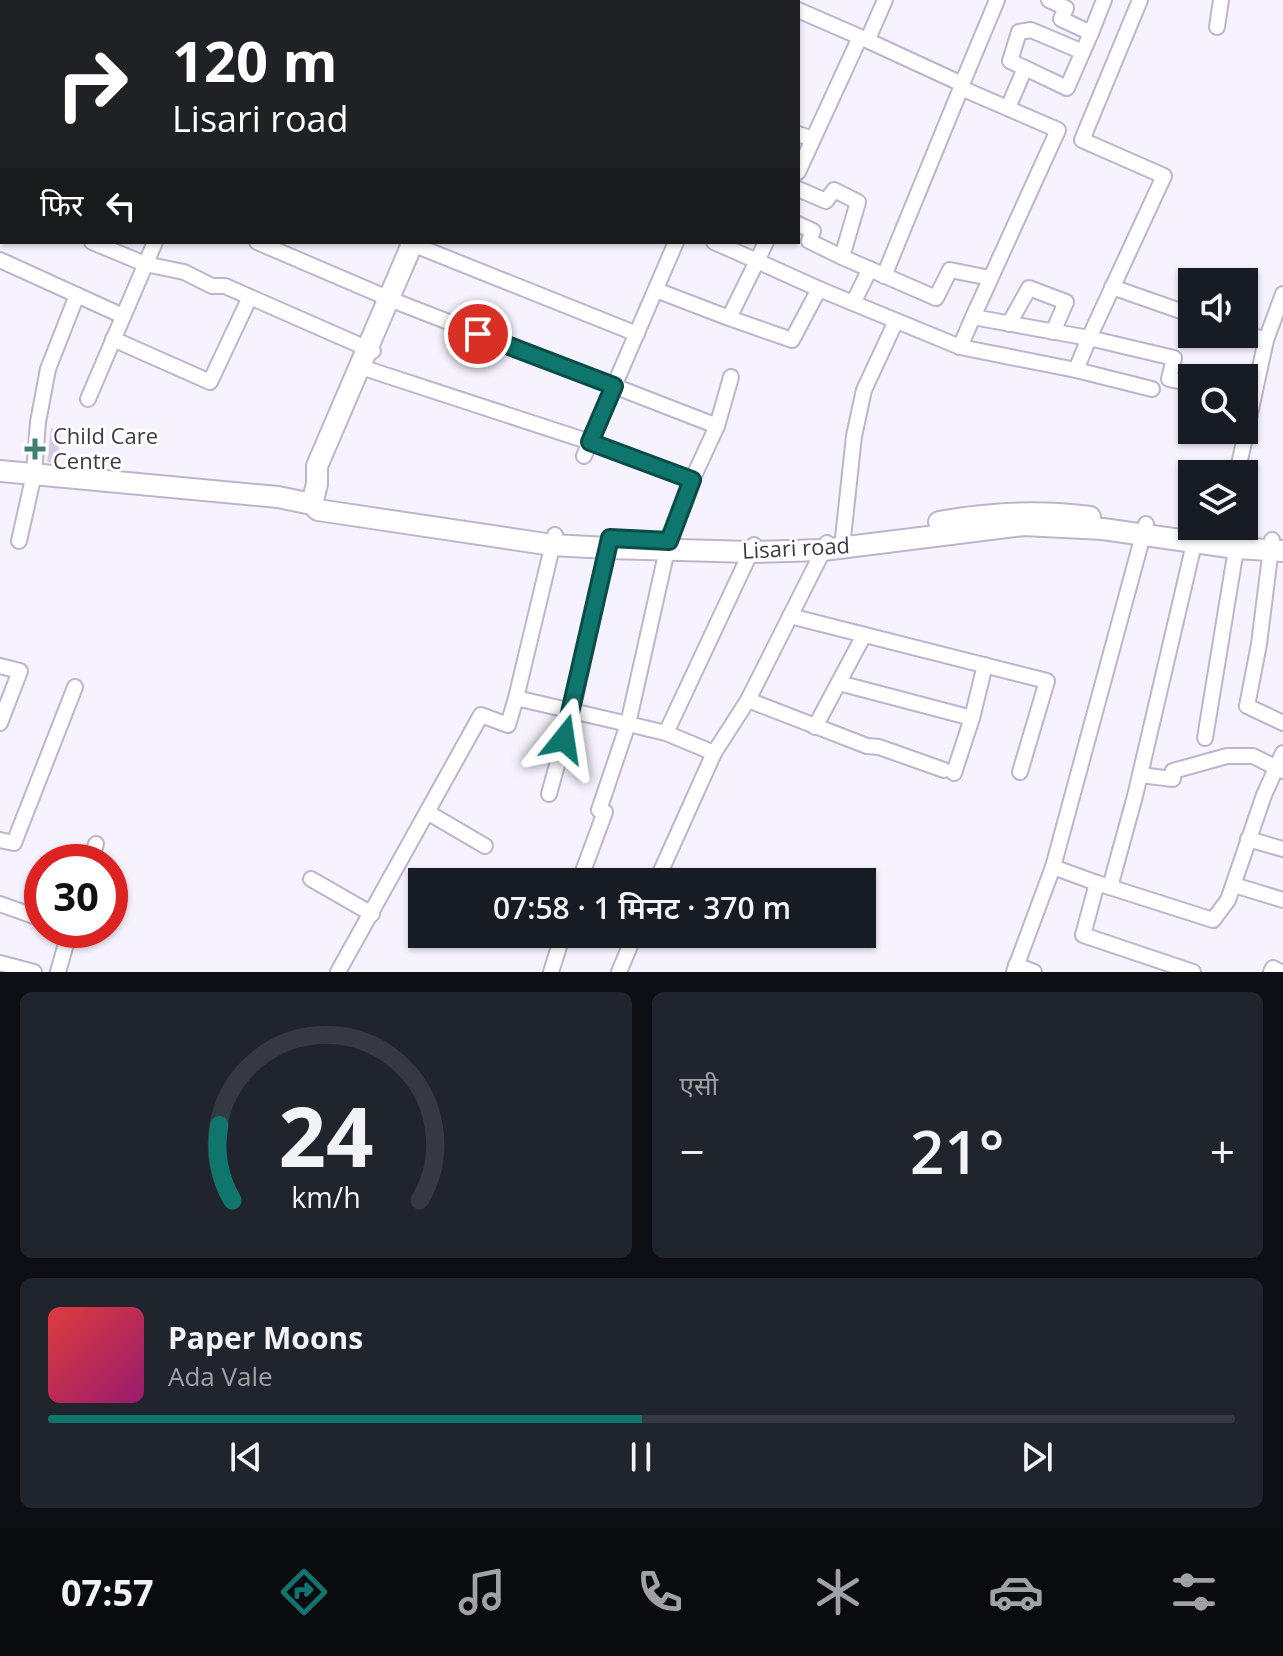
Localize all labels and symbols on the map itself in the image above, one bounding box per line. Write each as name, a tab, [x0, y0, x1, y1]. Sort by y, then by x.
pin	[444, 300, 512, 368]
place label: Child Care Centre	[53, 420, 158, 475]
marker: Child Care Centre	[24, 438, 46, 460]
street label: Lisari road	[741, 529, 851, 565]
position arrow	[522, 697, 606, 781]
speed limit sign: 30	[24, 844, 128, 948]

